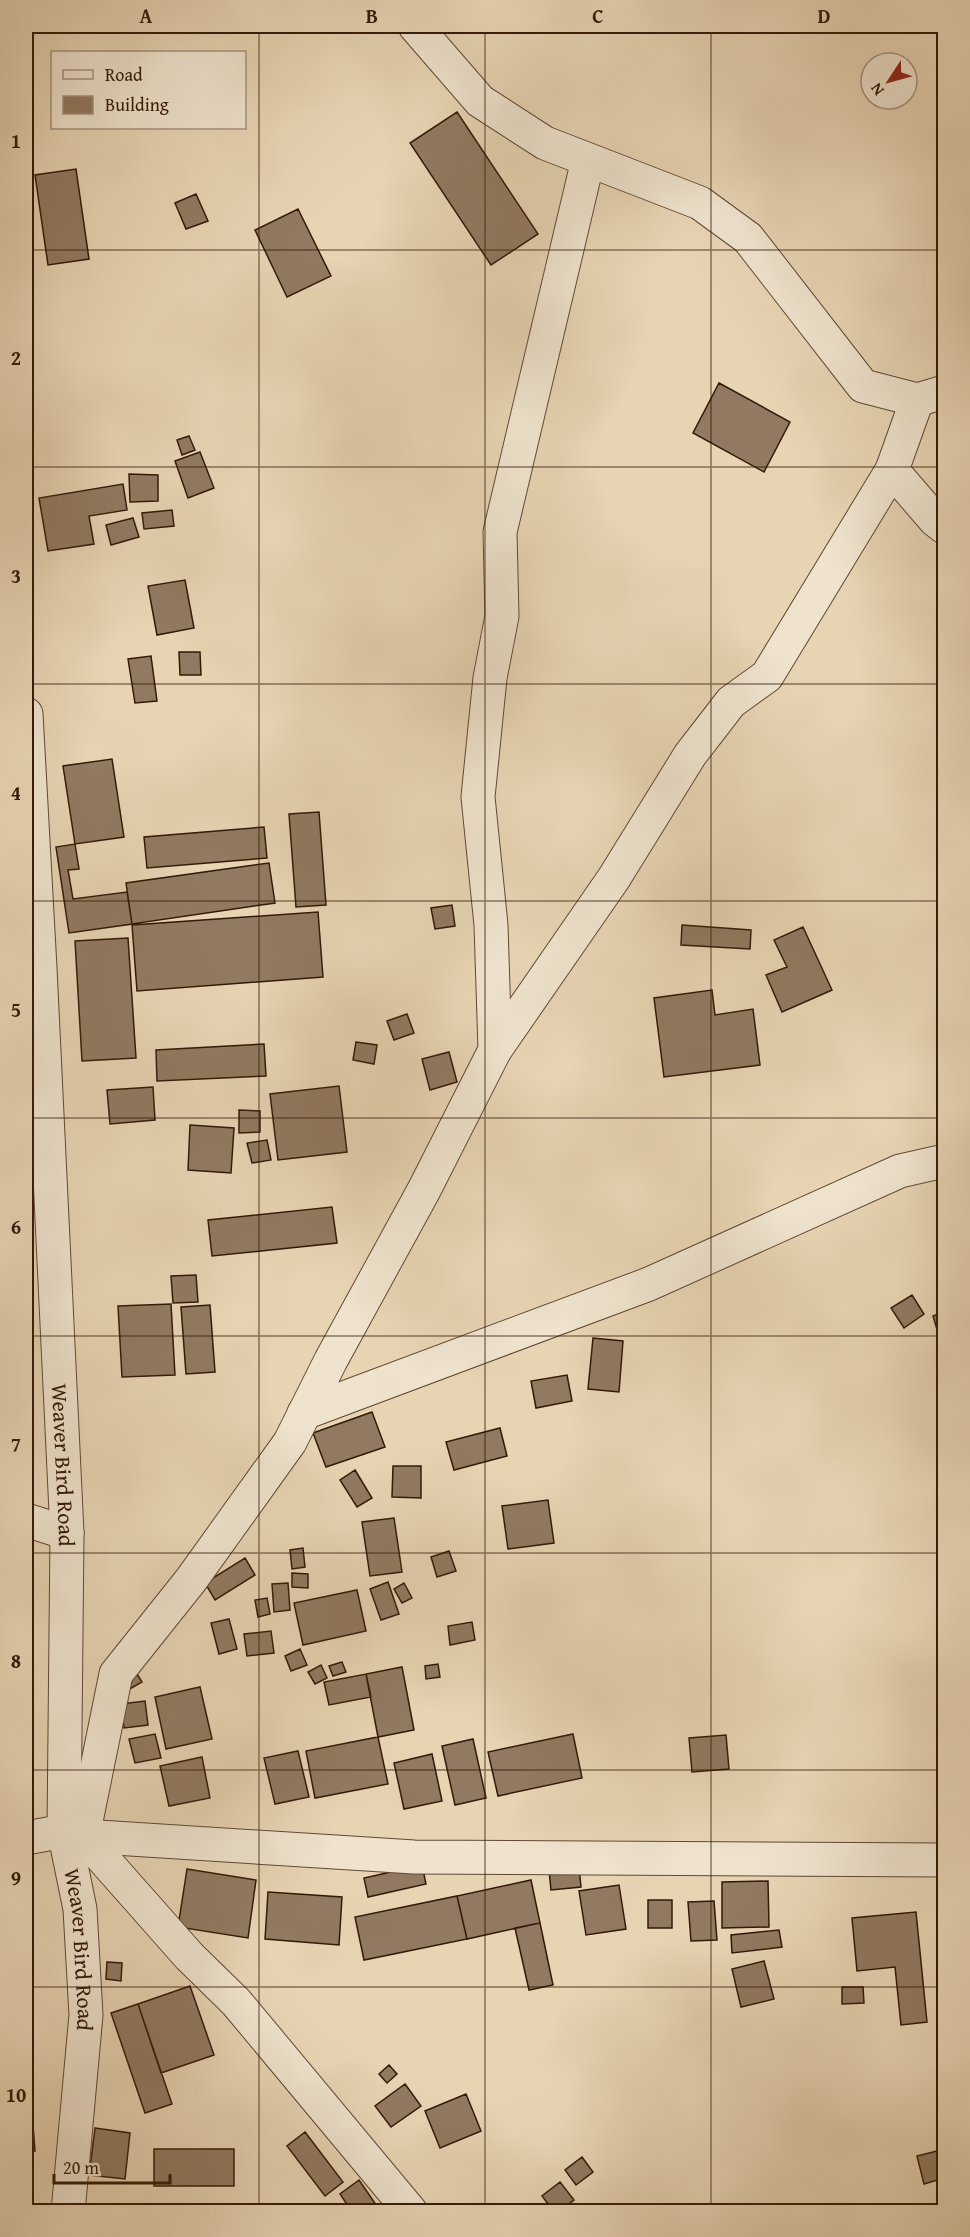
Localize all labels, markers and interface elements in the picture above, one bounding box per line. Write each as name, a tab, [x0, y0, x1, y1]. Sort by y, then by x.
text: A	[140, 1, 153, 30]
text: B	[366, 1, 378, 30]
text: C	[592, 1, 604, 30]
text: D	[817, 1, 831, 30]
legend	[51, 51, 246, 129]
north arrow	[859, 51, 919, 111]
text: Road	[105, 61, 143, 88]
text: N	[864, 78, 890, 101]
text: Building	[105, 91, 169, 118]
text: 1	[11, 126, 21, 155]
text: 2	[11, 343, 21, 372]
text: 3	[11, 561, 21, 590]
text: 4	[11, 778, 21, 807]
text: 5	[11, 995, 21, 1024]
text: 6	[11, 1212, 21, 1241]
street label: Weaver Bird Road	[44, 1383, 83, 1547]
text: 7	[11, 1429, 21, 1458]
text: 8	[11, 1646, 21, 1675]
text: 9	[11, 1863, 21, 1892]
street label: Weaver Bird Road	[56, 1865, 102, 2032]
text: 10	[6, 2080, 26, 2109]
scale bar	[54, 2147, 170, 2185]
text: 20 m	[63, 2154, 99, 2181]

